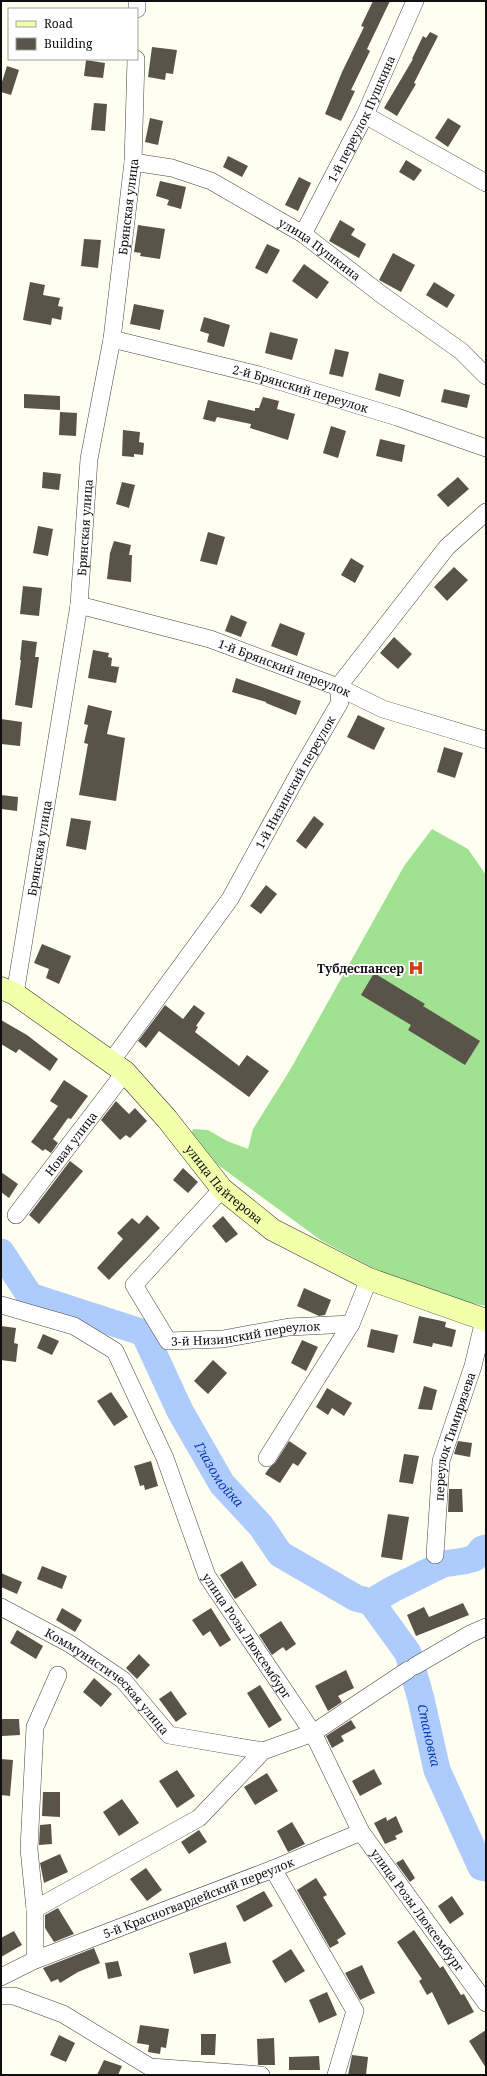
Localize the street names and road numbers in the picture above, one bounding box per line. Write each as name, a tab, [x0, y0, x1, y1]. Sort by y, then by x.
street label: 1-й переулок Пушкина	[323, 52, 399, 185]
street label: Брянская улица	[114, 158, 142, 256]
street label: улица Пушкина	[276, 213, 365, 284]
street label: 2-й Брянский переулок	[231, 360, 371, 417]
street label: Брянская улица	[73, 478, 96, 576]
street label: 1-й Брянский переулок	[216, 634, 355, 701]
street label: 1-й Низинский переулок	[251, 711, 339, 852]
street label: Брянская улица	[23, 799, 55, 897]
street label: Новая улица	[40, 1108, 101, 1179]
street label: улица Пайтерова	[181, 1141, 267, 1227]
street label: 3-й Низинский переулок	[171, 1317, 322, 1349]
street label: переулок Тимирязева	[430, 1369, 479, 1501]
street label: улица Розы Люксембург	[199, 1569, 296, 1702]
street label: Коммунистическая улица	[42, 1624, 173, 1738]
street label: улица Розы Люксембург	[367, 1845, 469, 1975]
street label: 5-й Красногвардейский переулок	[100, 1852, 297, 1942]

